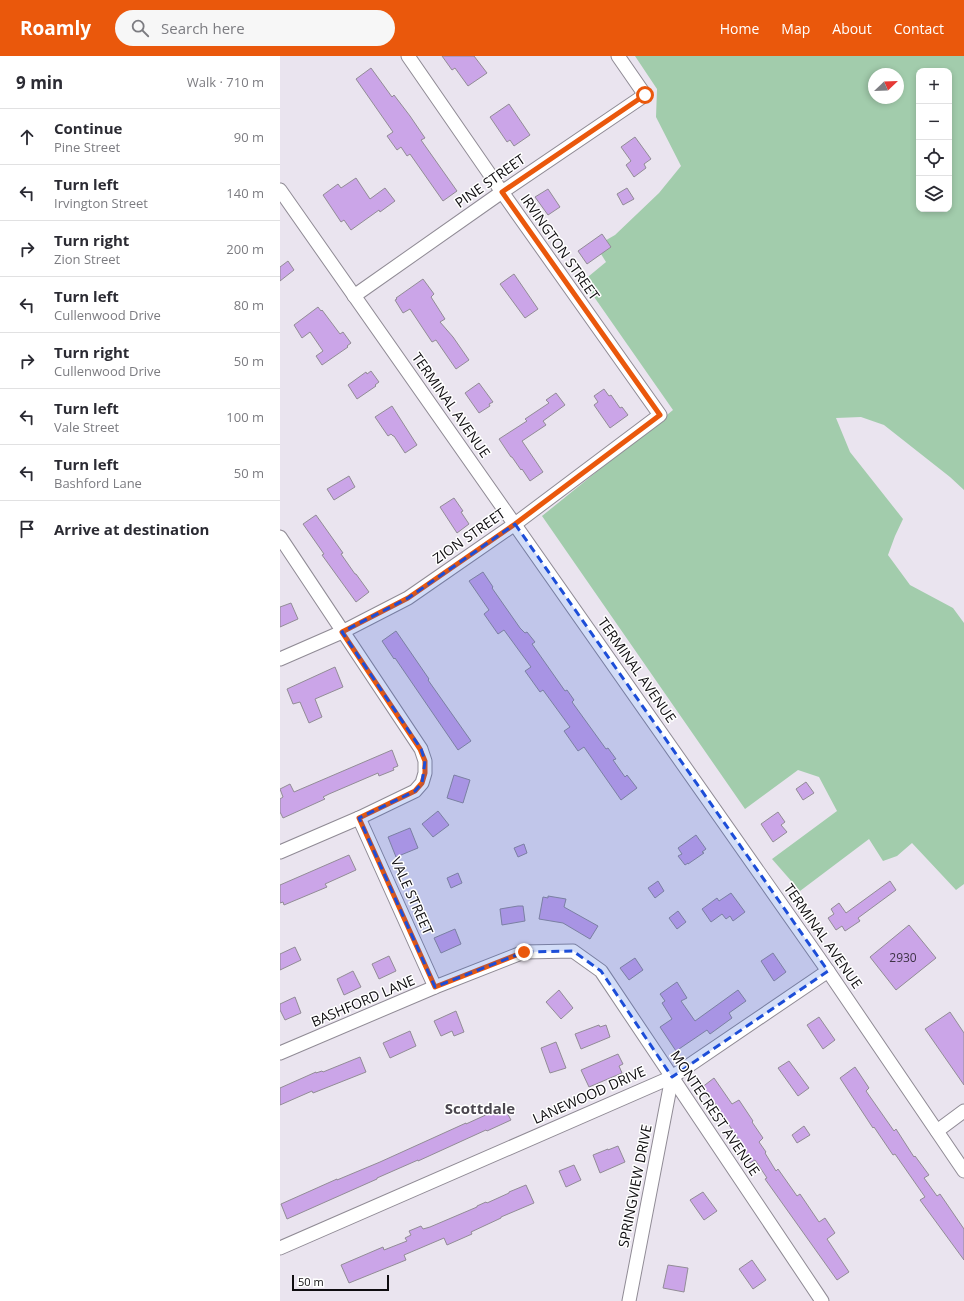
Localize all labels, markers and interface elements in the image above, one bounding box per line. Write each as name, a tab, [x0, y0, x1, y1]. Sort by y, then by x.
search box	[115, 10, 395, 46]
text: Roamly	[20, 15, 91, 41]
icon: search	[129, 17, 151, 39]
text: Search here	[161, 18, 245, 38]
text: Home	[720, 19, 759, 38]
text: Map	[781, 19, 810, 38]
text: About	[832, 19, 872, 38]
text: Contact	[894, 19, 944, 38]
north arrow	[868, 68, 904, 104]
map controls	[916, 68, 952, 212]
button: +	[916, 68, 952, 104]
text: 9 min	[16, 71, 63, 94]
text: Walk · 710 m	[187, 73, 264, 91]
route start	[636, 86, 654, 104]
button: −	[916, 104, 952, 140]
text: Continue	[54, 118, 122, 138]
icon: ahead	[16, 126, 38, 148]
text: 90 m	[234, 128, 264, 146]
text: Pine Street	[54, 138, 120, 156]
button: locate	[916, 140, 952, 176]
street label: PINE STREET	[451, 149, 529, 212]
text: Turn left	[54, 174, 119, 194]
button: layers	[916, 176, 952, 212]
icon: left	[16, 182, 38, 204]
text: 140 m	[226, 184, 264, 202]
street label: IRVINGTON STREET	[517, 190, 604, 304]
text: Irvington Street	[54, 194, 148, 212]
text: Turn right	[54, 230, 129, 250]
icon: right	[16, 238, 38, 260]
text: 200 m	[226, 240, 264, 258]
text: Zion Street	[54, 250, 120, 268]
text: Turn left	[54, 286, 119, 306]
icon: left	[16, 294, 38, 316]
text: 80 m	[234, 296, 264, 314]
text: Cullenwood Drive	[54, 306, 161, 324]
text: Turn right	[54, 342, 129, 362]
street label: TERMINAL AVENUE	[408, 348, 495, 461]
icon: right	[16, 350, 38, 372]
text: 50 m	[234, 352, 264, 370]
text: Cullenwood Drive	[54, 362, 161, 380]
text: Turn left	[54, 398, 119, 418]
icon: left	[16, 406, 38, 428]
text: 100 m	[226, 408, 264, 426]
text: Vale Street	[54, 418, 119, 436]
text: Turn left	[54, 454, 119, 474]
icon: left	[16, 462, 38, 484]
text: 50 m	[234, 464, 264, 482]
text: Bashford Lane	[54, 474, 142, 492]
street label: ZION STREET	[429, 503, 509, 568]
icon: arrive	[16, 518, 38, 540]
text: Arrive at destination	[54, 519, 209, 539]
street label: TERMINAL AVENUE	[594, 613, 681, 726]
street label: VALE STREET	[387, 854, 438, 938]
street label: TERMINAL AVENUE	[780, 879, 867, 992]
route end	[515, 943, 533, 961]
house number: 2930	[889, 949, 917, 966]
street label: BASHFORD LANE	[308, 970, 418, 1031]
street label: MONTECREST AVENUE	[666, 1046, 764, 1179]
street label: LANEWOOD DRIVE	[529, 1061, 648, 1128]
district label: Scottdale	[445, 1098, 515, 1118]
street label: SPRINGVIEW DRIVE	[613, 1123, 656, 1249]
scale bar	[292, 1273, 389, 1292]
text: 50 m	[298, 1274, 324, 1289]

